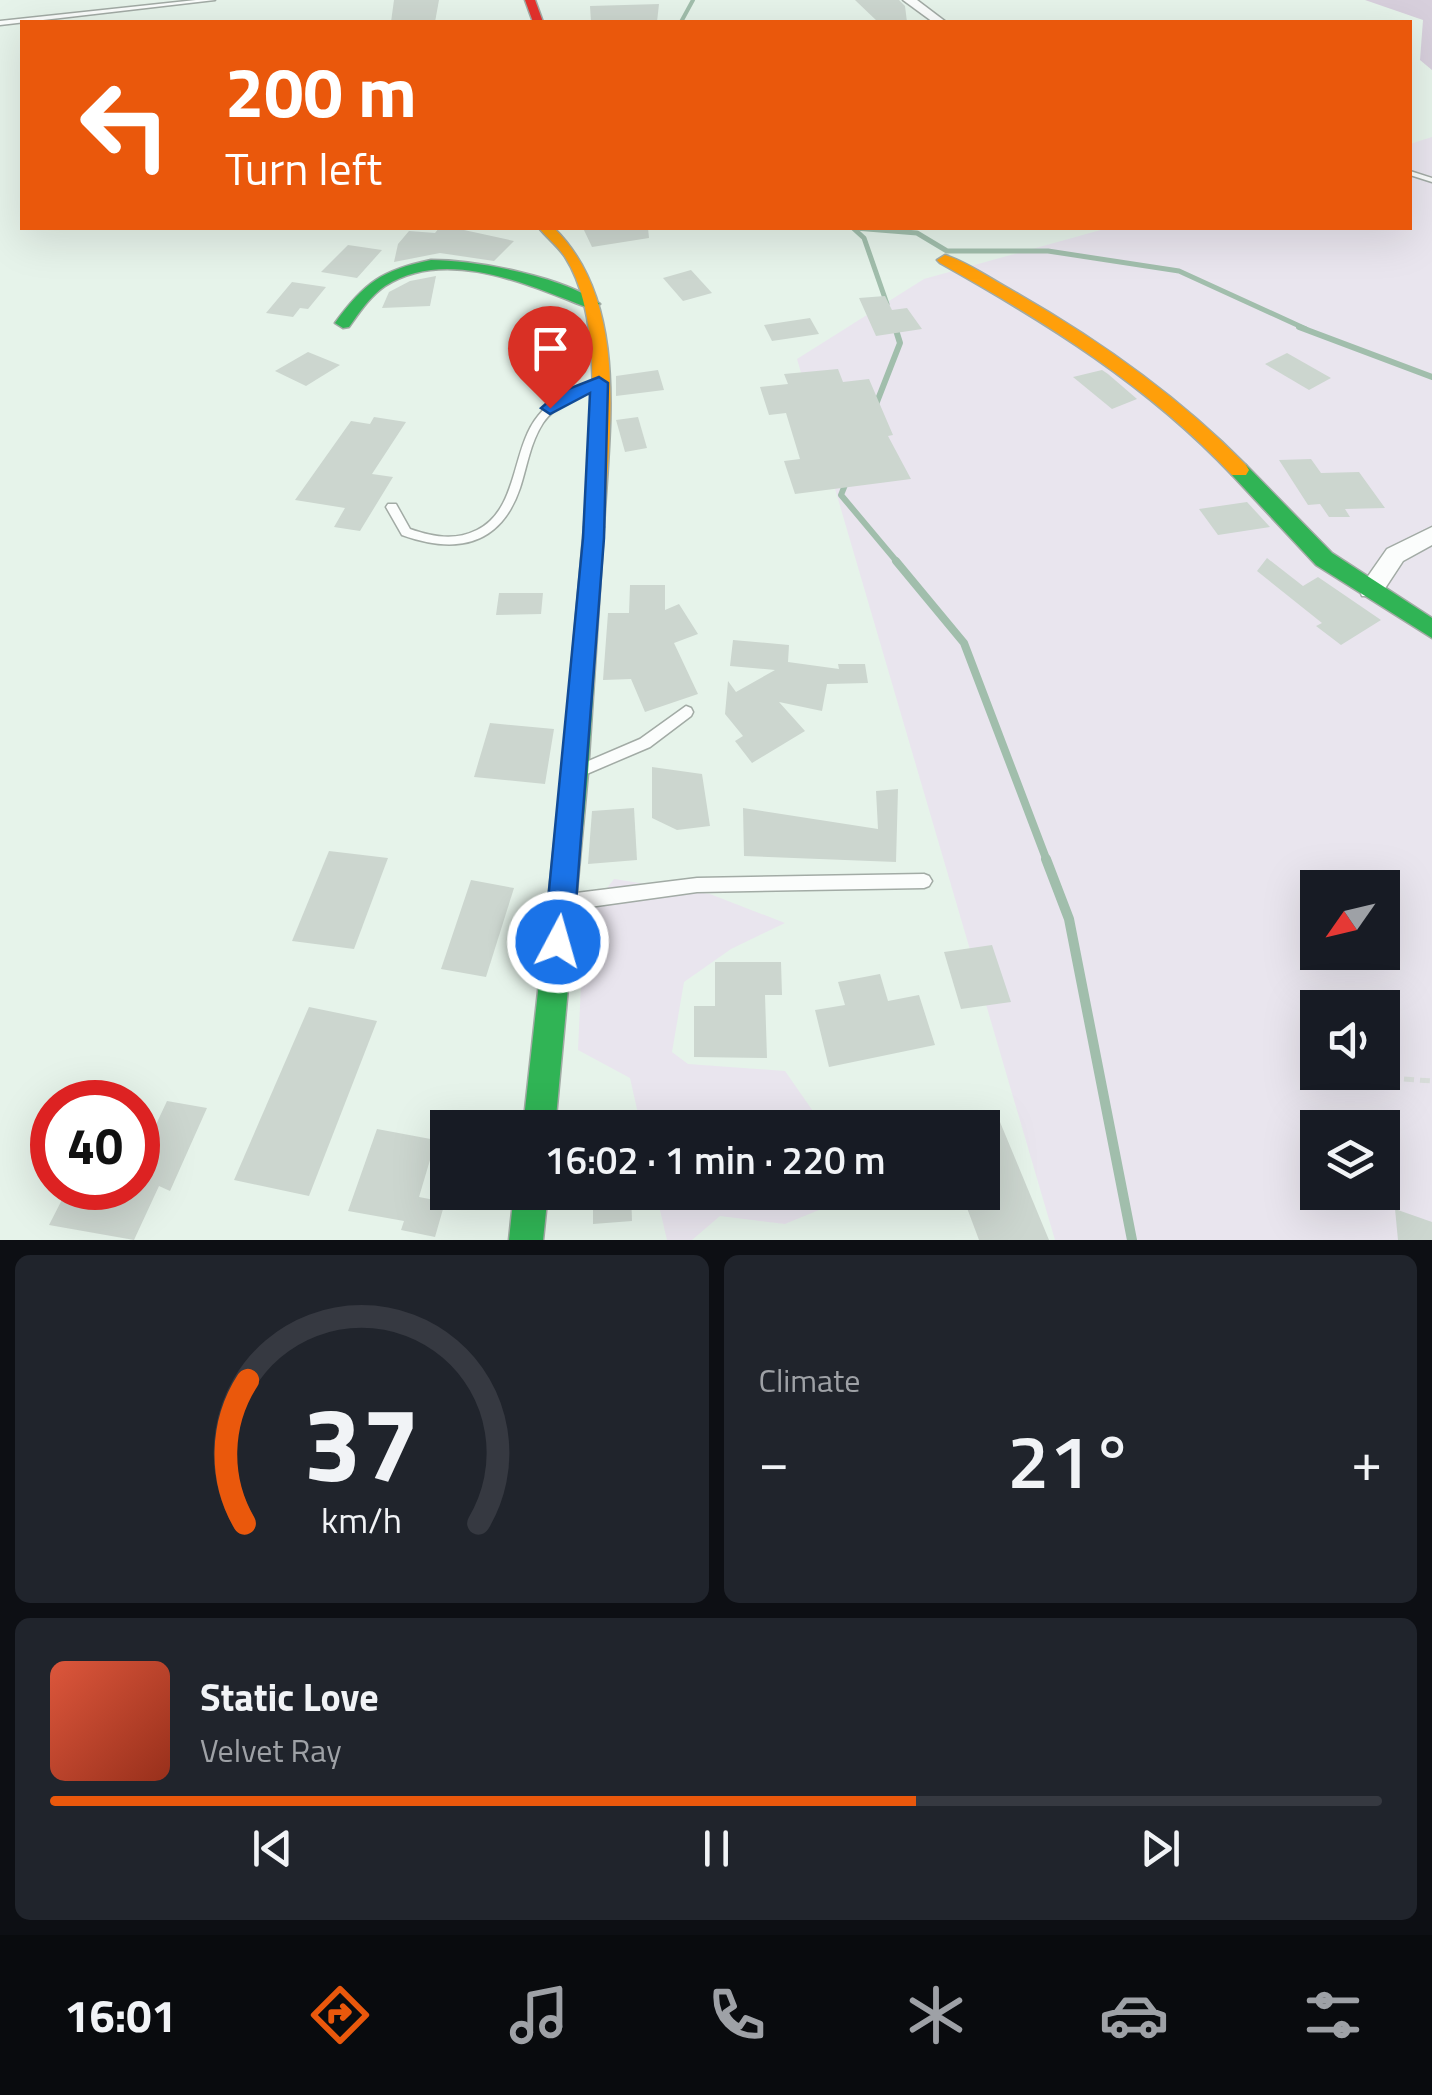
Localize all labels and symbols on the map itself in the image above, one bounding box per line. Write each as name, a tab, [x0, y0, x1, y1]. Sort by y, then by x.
pin	[508, 306, 593, 409]
north arrow	[1300, 870, 1400, 970]
position arrow	[506, 890, 610, 994]
speed limit sign: 40	[30, 1080, 160, 1210]

